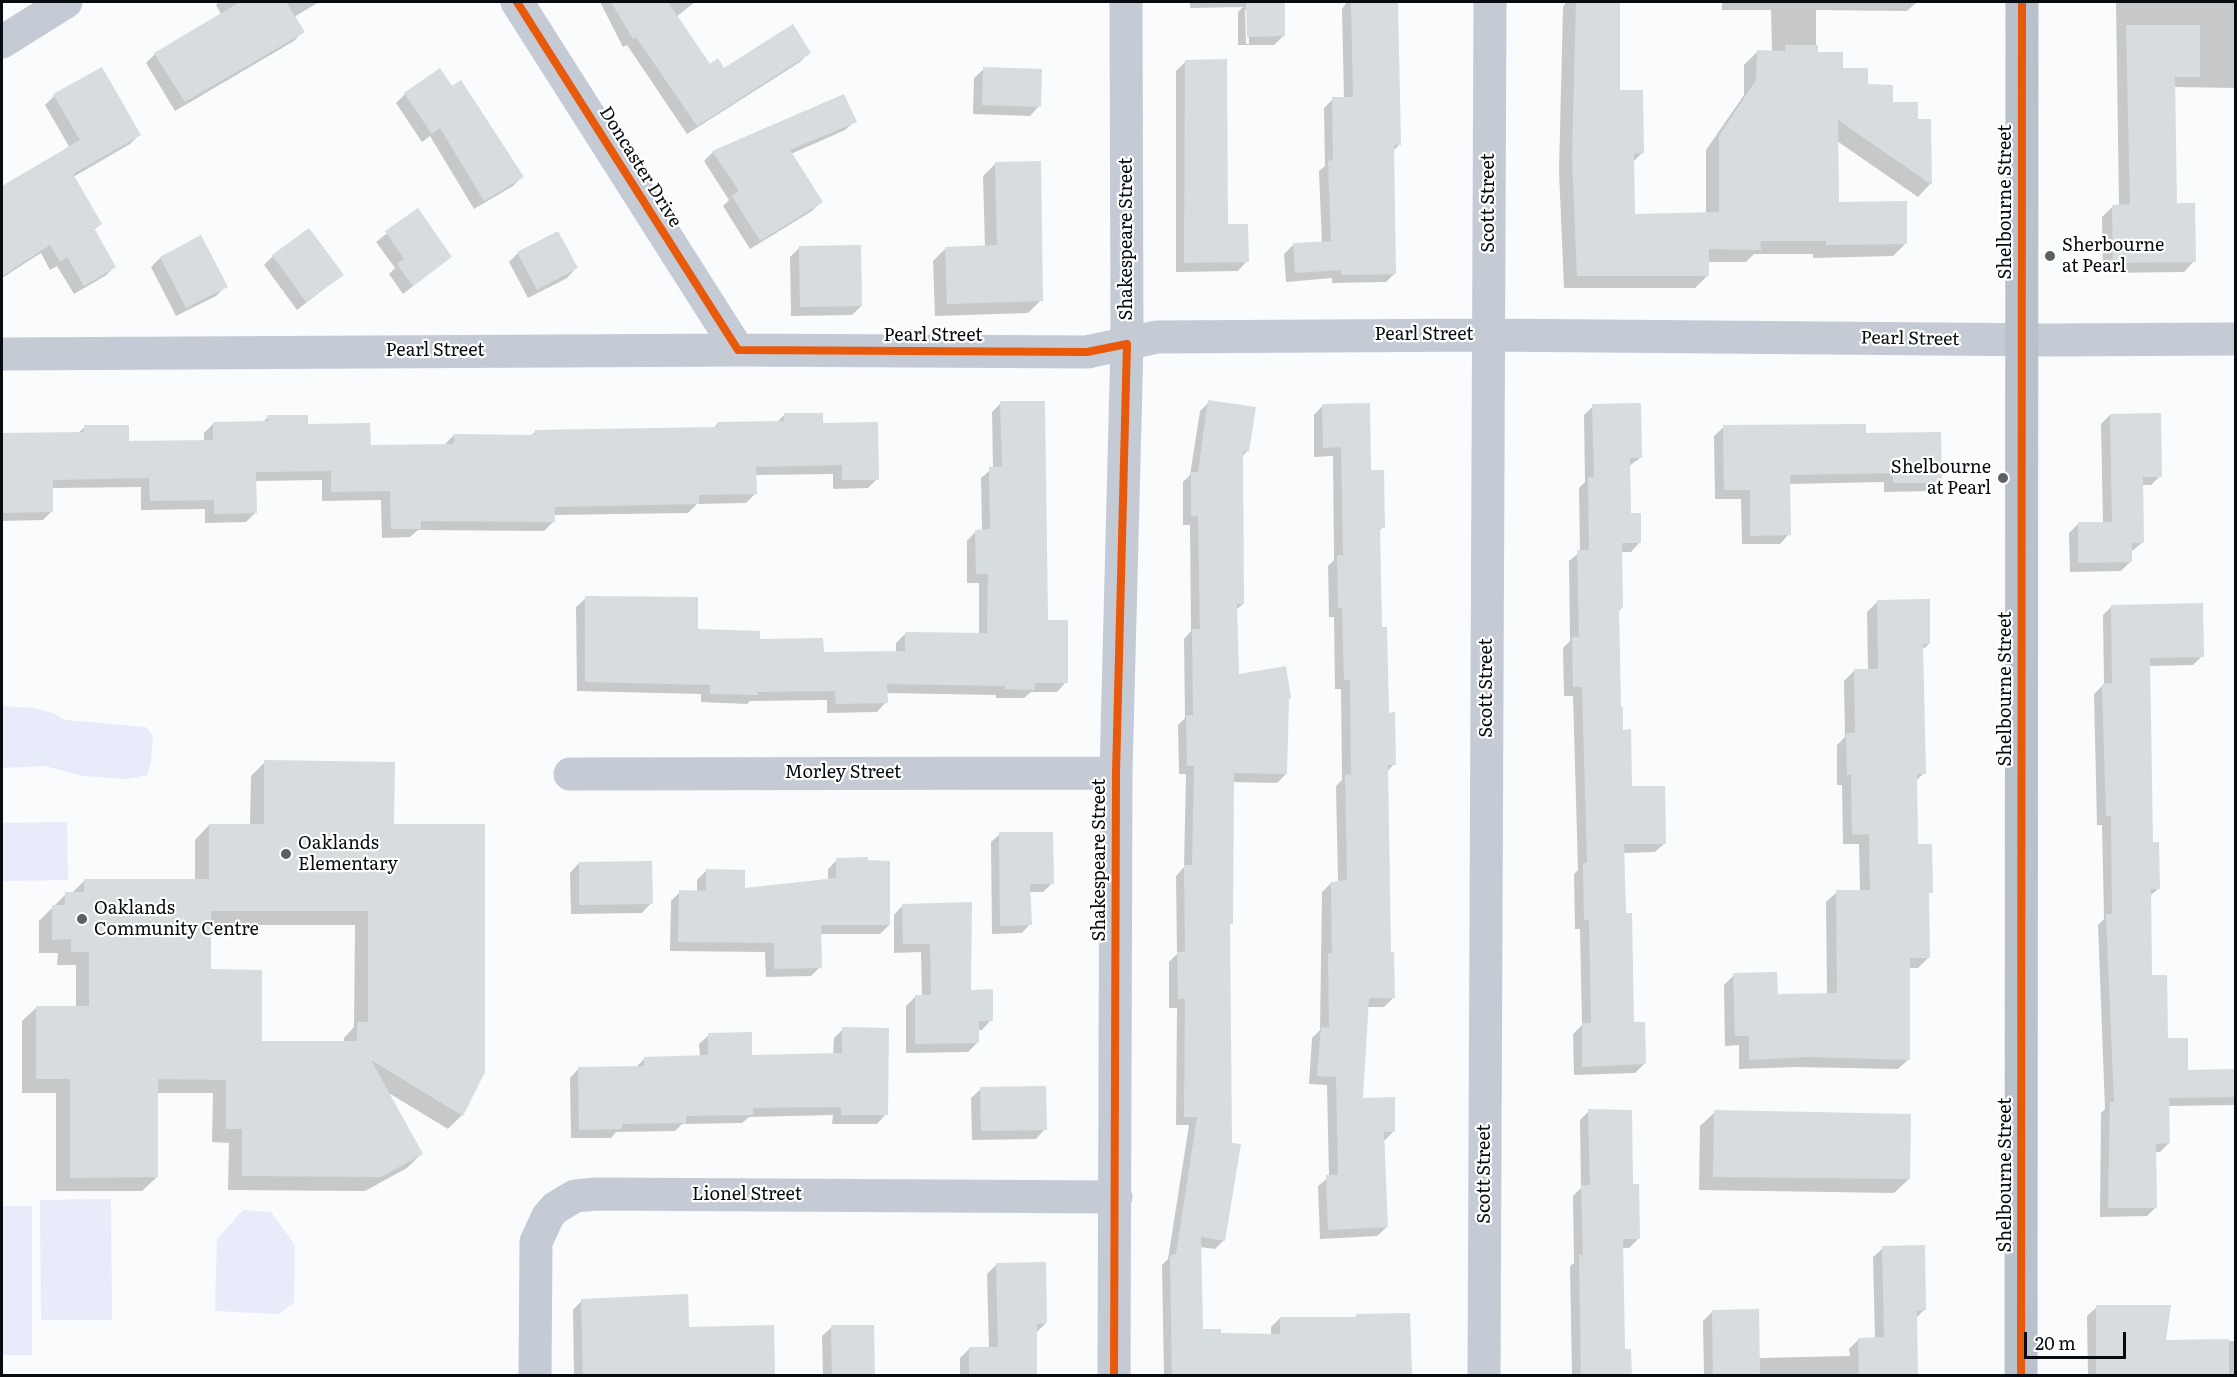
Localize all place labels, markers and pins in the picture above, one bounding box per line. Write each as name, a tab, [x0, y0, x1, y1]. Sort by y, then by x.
place label: Sherbourne at Pearl	[2062, 235, 2164, 278]
marker: Sherbourne at Pearl	[2043, 249, 2057, 263]
place label: Shelbourne at Pearl	[1891, 457, 1991, 500]
marker: Shelbourne at Pearl	[1996, 471, 2010, 485]
place label: Oaklands Elementary	[298, 833, 398, 876]
marker: Oaklands Elementary	[279, 847, 293, 861]
place label: Oaklands Community Centre	[94, 898, 259, 940]
marker: Oaklands Community Centre	[75, 912, 89, 926]

